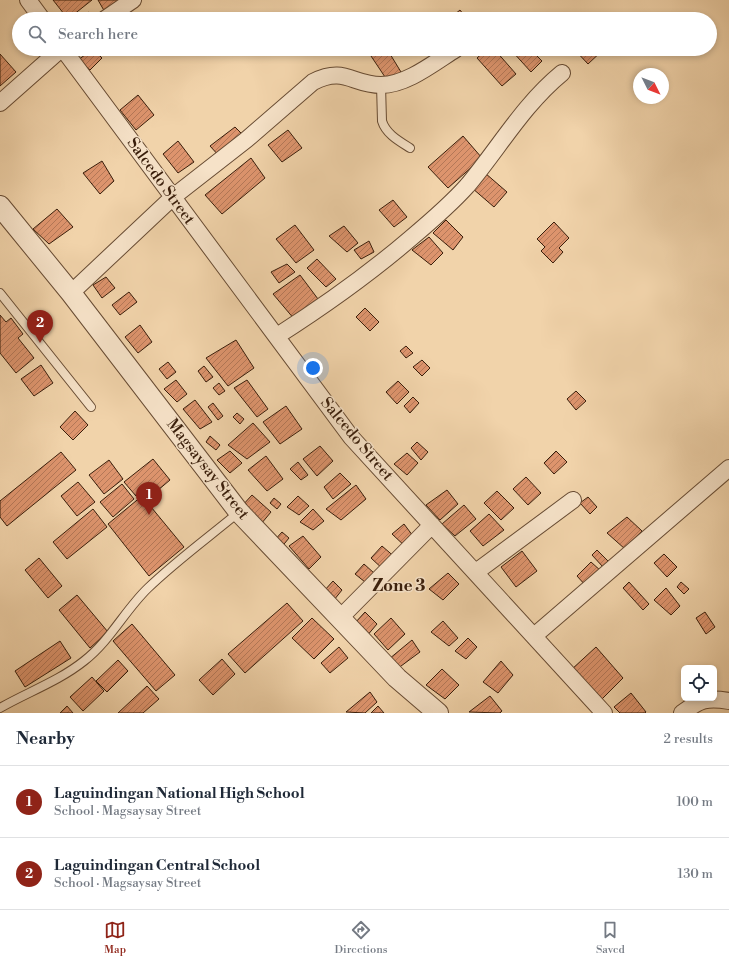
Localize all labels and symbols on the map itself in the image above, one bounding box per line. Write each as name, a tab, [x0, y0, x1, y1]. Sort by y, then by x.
north arrow	[633, 68, 669, 104]
street label: Salcedo Street	[123, 133, 200, 229]
pin: 2	[27, 310, 53, 343]
your location	[303, 358, 323, 378]
street label: Salcedo Street	[316, 393, 398, 485]
street label: Magsaysay Street	[162, 414, 254, 524]
pin: 1	[136, 482, 162, 515]
district label: Zone 3	[372, 575, 426, 597]

